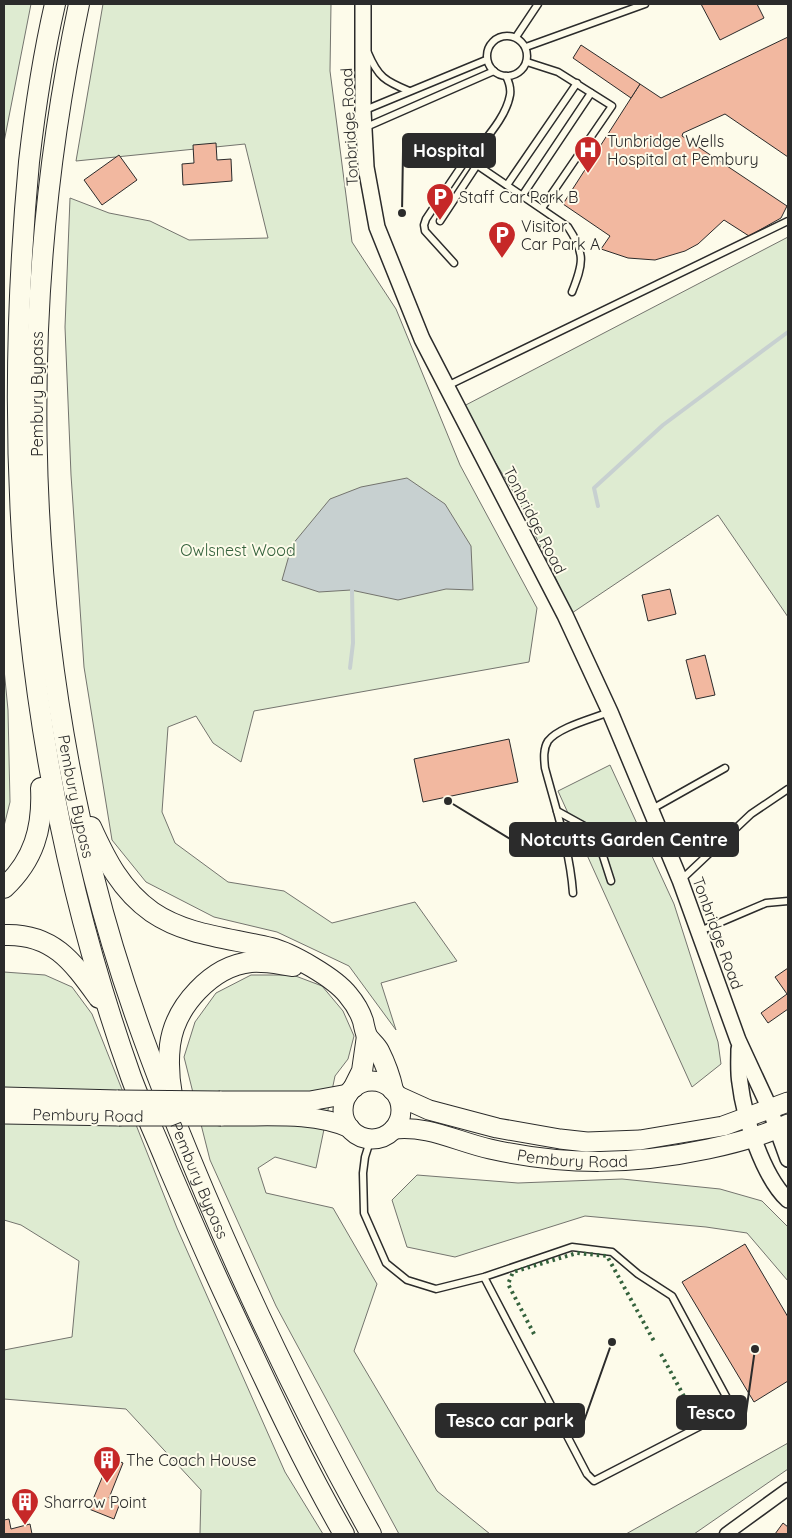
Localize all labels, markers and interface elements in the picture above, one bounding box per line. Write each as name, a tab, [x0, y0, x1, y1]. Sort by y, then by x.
street label: Tonbridge Road	[336, 67, 362, 187]
place label: Tunbridge Wells Hospital at Pembury	[607, 131, 759, 169]
callout: Hospital	[403, 134, 495, 167]
hospital icon: Tunbridge Wells Hospital at Pembury	[573, 135, 603, 174]
text: Hospital	[413, 139, 485, 162]
parking icon: Staff Car Park B	[425, 182, 455, 221]
place label: Staff Car Park B	[459, 187, 578, 207]
place label: Visitor Car Park A	[521, 216, 600, 254]
parking icon: Visitor Car Park A	[487, 220, 517, 259]
street label: Pembury Bypass	[27, 331, 47, 457]
street label: Tonbridge Road	[499, 463, 571, 577]
park label: Owlsnest Wood	[180, 540, 296, 560]
street label: Pembury Bypass	[54, 733, 99, 860]
callout: Notcutts Garden Centre	[510, 823, 738, 856]
text: Notcutts Garden Centre	[520, 828, 728, 851]
street label: Tonbridge Road	[688, 874, 748, 992]
street label: Pembury Road	[32, 1104, 144, 1126]
street label: Pembury Bypass	[166, 1118, 233, 1242]
street label: Pembury Road	[516, 1145, 628, 1171]
callout: Tesco	[677, 1396, 746, 1429]
text: Tesco	[687, 1401, 736, 1424]
callout: Tesco car park	[436, 1404, 584, 1437]
text: Tesco car park	[446, 1409, 574, 1432]
building icon: The Coach House	[92, 1445, 122, 1484]
place label: The Coach House	[126, 1450, 257, 1470]
building icon: Sharrow Point	[10, 1487, 40, 1526]
place label: Sharrow Point	[44, 1492, 147, 1512]

